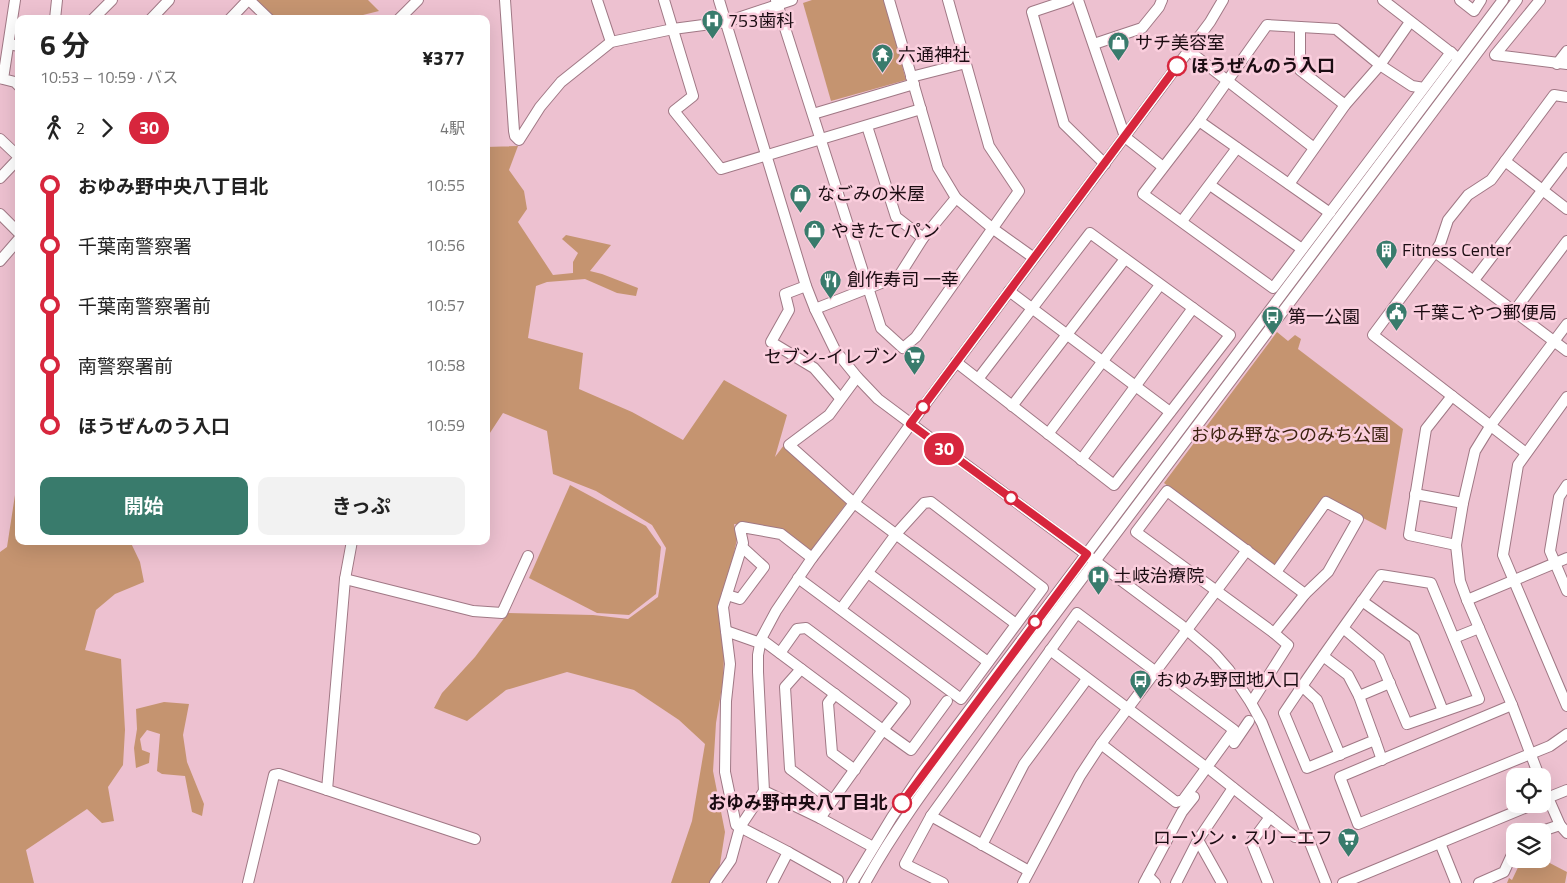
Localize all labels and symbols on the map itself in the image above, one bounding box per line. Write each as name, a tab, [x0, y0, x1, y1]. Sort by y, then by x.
place label: 753歯科	[728, 7, 794, 34]
hospital icon: 753歯科	[700, 9, 724, 40]
place label: サチ美容室	[1135, 29, 1225, 56]
shop icon: サチ美容室	[1107, 31, 1131, 62]
place label: 六通神社	[898, 41, 970, 68]
temple icon: 六通神社	[870, 43, 894, 74]
place label: ほうぜんのう入口	[1191, 52, 1335, 79]
marker: ほうぜんのう入口	[1167, 56, 1187, 76]
place label: なごみの米屋	[817, 180, 925, 207]
shop icon: なごみの米屋	[789, 182, 813, 213]
place label: やきたてパン	[831, 217, 940, 244]
shop icon: やきたてパン	[803, 219, 827, 250]
place label: Fitness Center	[1402, 236, 1511, 263]
building icon: Fitness Center	[1374, 238, 1398, 269]
place label: 創作寿司 一幸	[847, 266, 959, 293]
restaurant icon: 創作寿司 一幸	[819, 268, 843, 299]
place label: 千葉こやつ郵便局	[1413, 299, 1557, 326]
public building icon: 千葉こやつ郵便局	[1385, 301, 1409, 332]
place label: 第一公園	[1288, 303, 1360, 330]
bus stop icon: 第一公園	[1260, 305, 1284, 336]
place label: セブン-イレブン	[764, 343, 898, 370]
supermarket icon: セブン-イレブン	[902, 345, 926, 376]
unlabelled marker	[916, 400, 930, 414]
park label: おゆみ野なつのみち公園	[1191, 421, 1389, 448]
line badge: 30	[922, 433, 966, 465]
unlabelled marker	[1004, 491, 1018, 505]
place label: 土岐治療院	[1114, 562, 1204, 589]
hospital icon: 土岐治療院	[1086, 564, 1110, 595]
unlabelled marker	[1028, 615, 1042, 629]
place label: おゆみ野団地入口	[1156, 666, 1300, 693]
bus stop icon: おゆみ野団地入口	[1128, 668, 1152, 699]
place label: おゆみ野中央八丁目北	[708, 789, 888, 816]
marker: おゆみ野中央八丁目北	[892, 793, 912, 813]
place label: ローソン・スリーエフ	[1153, 824, 1333, 851]
supermarket icon: ローソン・スリーエフ	[1337, 826, 1361, 857]

